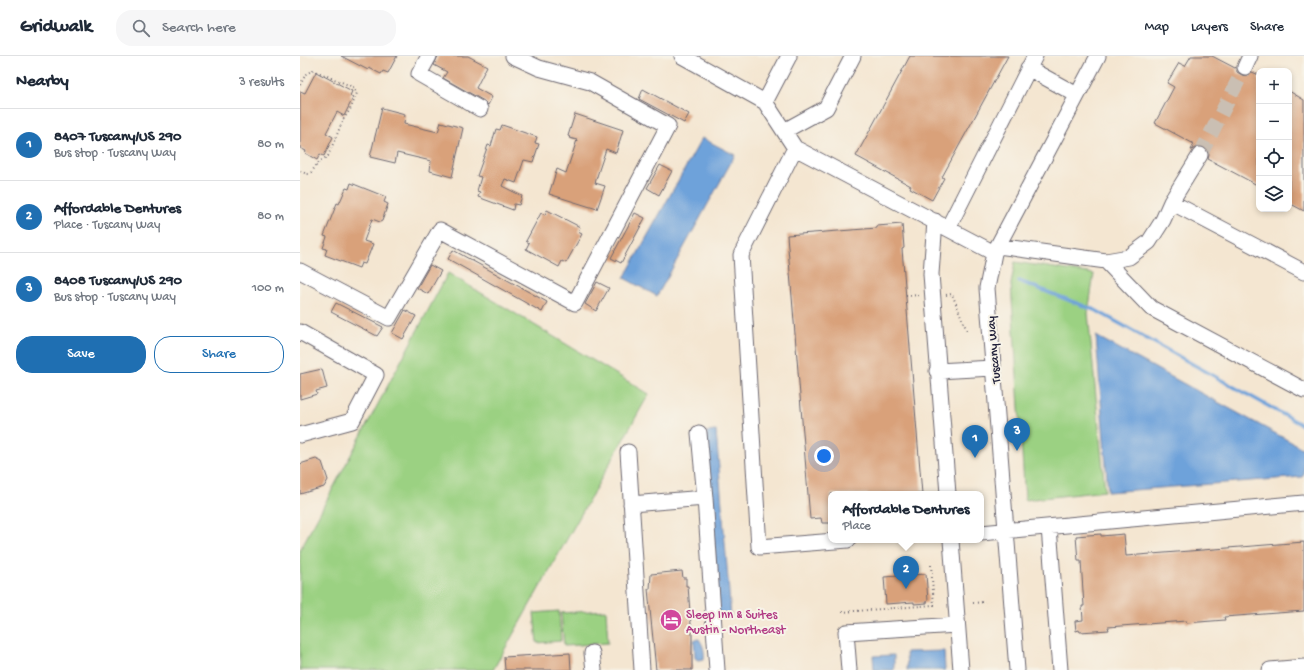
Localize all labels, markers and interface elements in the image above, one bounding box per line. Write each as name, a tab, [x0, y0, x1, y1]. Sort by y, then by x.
search box	[116, 10, 396, 46]
text: Gridwalk	[20, 16, 92, 39]
icon: search	[130, 17, 152, 39]
text: Search here	[162, 19, 236, 37]
text: Map	[1145, 19, 1169, 36]
text: Layers	[1191, 19, 1228, 36]
text: Share	[1250, 19, 1284, 36]
map controls	[1256, 68, 1292, 212]
button: +	[1256, 68, 1292, 104]
text: Nearby	[16, 72, 69, 92]
text: 3 results	[239, 75, 284, 90]
button: −	[1256, 104, 1292, 140]
text: 8407 Tuscany/US 290	[54, 128, 182, 146]
text: 1	[26, 137, 32, 152]
text: 80 m	[257, 137, 284, 152]
button: locate	[1256, 140, 1292, 176]
text: Bus stop · Tuscany Way	[54, 146, 176, 161]
button: layers	[1256, 176, 1292, 212]
text: Affordable Dentures	[54, 200, 181, 218]
text: 2	[26, 209, 32, 224]
text: 80 m	[257, 209, 284, 224]
text: Place · Tuscany Way	[54, 218, 160, 233]
text: 8408 Tuscany/US 290	[54, 272, 182, 290]
text: 3	[26, 281, 32, 296]
text: 100 m	[252, 281, 284, 296]
text: Bus stop · Tuscany Way	[54, 290, 176, 305]
street label: Tuscany Way	[984, 315, 1005, 385]
button: Save	[16, 336, 146, 373]
button: Share	[154, 336, 284, 373]
pin: 3	[1004, 418, 1030, 451]
pin: 1	[962, 425, 988, 458]
your location	[814, 446, 834, 466]
popup	[828, 491, 984, 543]
text: Affordable Dentures	[842, 501, 970, 519]
text: Place	[842, 519, 871, 534]
pin: 2	[893, 556, 919, 589]
hotel icon: Sleep Inn & Suites Austin - Northeast	[658, 607, 684, 633]
place label: Sleep Inn & Suites Austin - Northeast	[686, 608, 787, 638]

